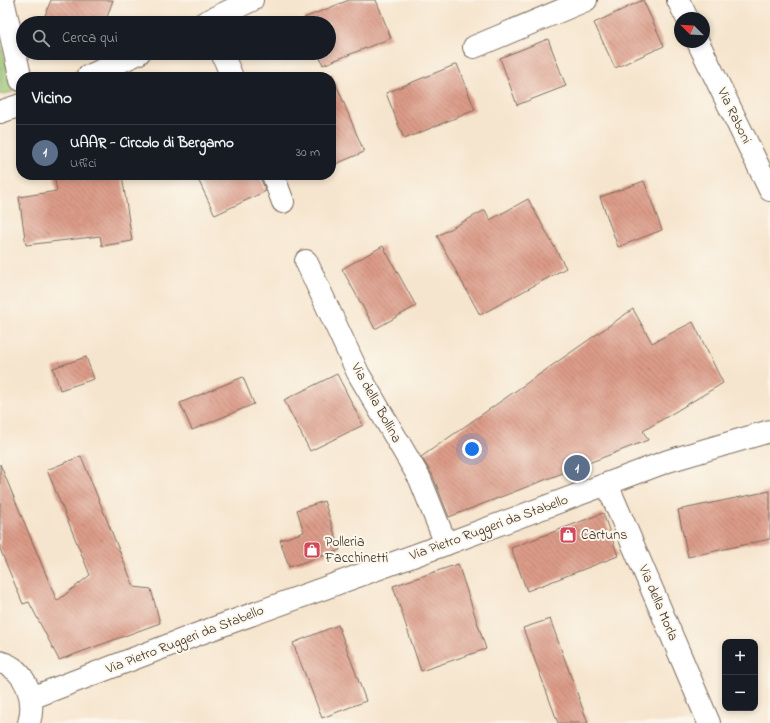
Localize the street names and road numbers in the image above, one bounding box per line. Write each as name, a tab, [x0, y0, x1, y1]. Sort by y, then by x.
street label: Via Raboni	[711, 83, 757, 148]
street label: Via della Bollina	[345, 358, 407, 447]
street label: Via Pietro Ruggeri da Stabello	[406, 489, 572, 568]
street label: Via della Morla	[632, 561, 683, 644]
street label: Via Pietro Ruggeri da Stabello	[102, 600, 267, 681]

